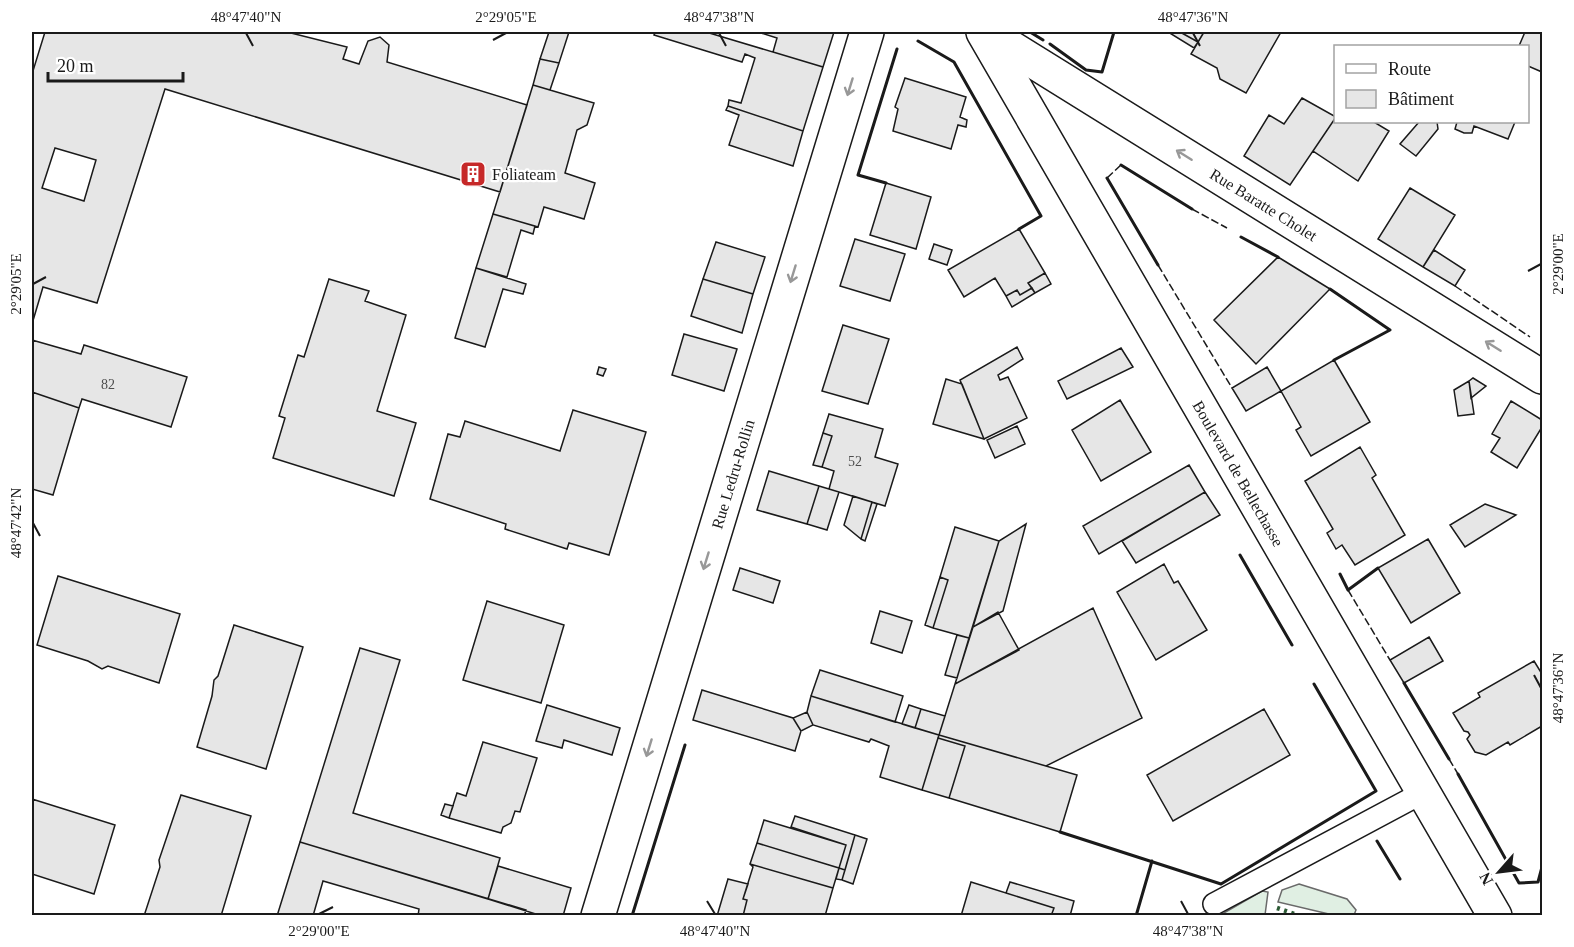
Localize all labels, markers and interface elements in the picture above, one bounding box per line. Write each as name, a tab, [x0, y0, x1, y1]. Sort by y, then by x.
text: 48°47'40"N	[211, 9, 281, 25]
text: 2°29'05"E	[475, 9, 537, 25]
text: 48°47'38"N	[684, 9, 754, 25]
text: 48°47'36"N	[1158, 9, 1228, 25]
scale bar	[48, 45, 183, 83]
legend	[1334, 45, 1529, 123]
text: 20 m	[57, 56, 94, 76]
text: Route	[1388, 59, 1431, 79]
one-way arrow	[844, 78, 855, 97]
text: Bâtiment	[1388, 89, 1454, 109]
one-way arrow	[1176, 149, 1193, 161]
building icon: Foliateam	[458, 159, 488, 189]
street label: Rue Baratte Cholet	[1207, 165, 1321, 245]
place label: Foliateam	[492, 166, 557, 183]
text: 2°29'00"E	[1550, 233, 1566, 295]
text: 2°29'05"E	[8, 253, 24, 315]
one-way arrow	[787, 264, 798, 283]
one-way arrow	[1485, 340, 1502, 352]
house number: 82	[101, 377, 115, 392]
street label: Boulevard de Bellechasse	[1189, 398, 1287, 549]
street label: Rue Ledru-Rollin	[708, 417, 758, 531]
house number: 52	[848, 454, 862, 469]
text: 48°47'42"N	[8, 488, 24, 558]
one-way arrow	[700, 551, 711, 570]
text: 48°47'36"N	[1550, 653, 1566, 723]
one-way arrow	[643, 738, 654, 757]
north arrow	[1469, 842, 1529, 902]
text: N	[1476, 869, 1496, 888]
text: 2°29'00"E	[288, 923, 350, 939]
text: 48°47'40"N	[680, 923, 750, 939]
text: 48°47'38"N	[1153, 923, 1223, 939]

